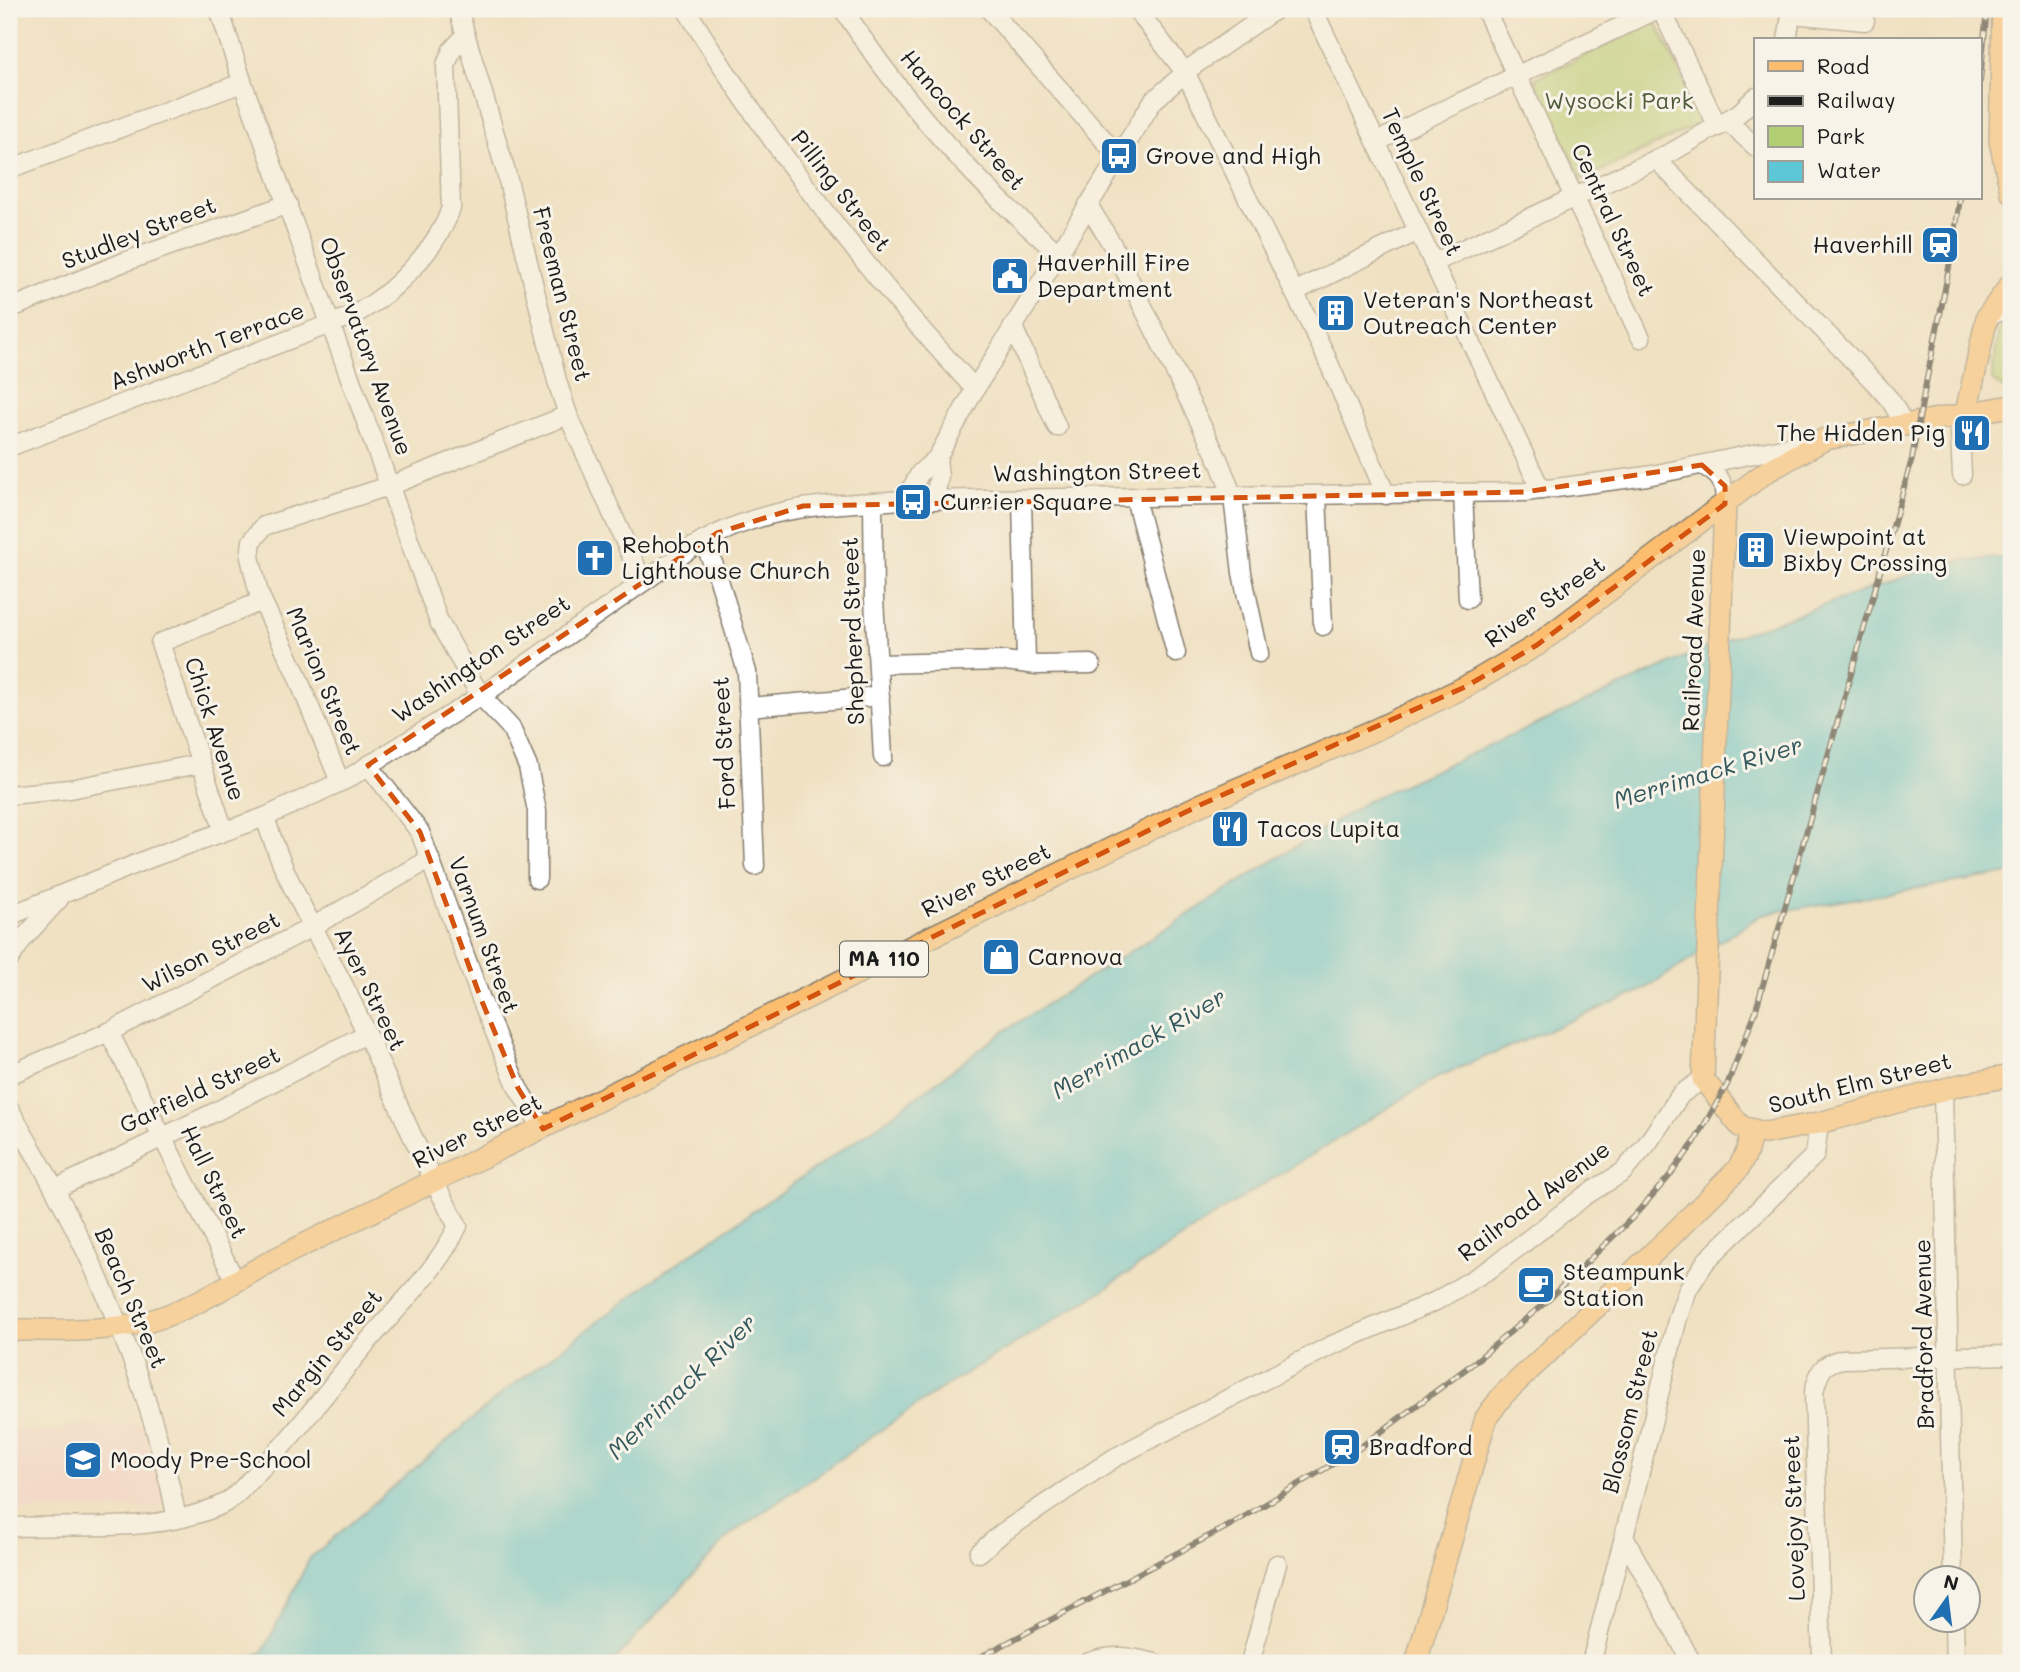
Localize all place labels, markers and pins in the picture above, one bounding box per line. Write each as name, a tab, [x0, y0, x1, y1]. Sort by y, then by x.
bus stop icon: Grove and High	[1098, 135, 1140, 177]
place label: Grove and High	[1146, 140, 1321, 170]
station icon: Haverhill	[1919, 224, 1961, 266]
place label: Haverhill	[1813, 229, 1913, 259]
place label: Haverhill Fire Department	[1037, 247, 1190, 303]
public building icon: Haverhill Fire Department	[989, 255, 1031, 297]
place label: Veteran's Northeast Outreach Center	[1363, 284, 1594, 340]
building icon: Veteran's Northeast Outreach Center	[1315, 292, 1357, 334]
restaurant icon: The Hidden Pig	[1951, 412, 1993, 454]
place label: The Hidden Pig	[1776, 417, 1945, 447]
bus stop icon: Currier Square	[892, 481, 934, 523]
place label: Currier Square	[940, 486, 1113, 516]
place label: Viewpoint at Bixby Crossing	[1783, 521, 1947, 577]
place label: Rehoboth Lighthouse Church	[622, 529, 830, 585]
building icon: Viewpoint at Bixby Crossing	[1735, 529, 1777, 571]
church icon: Rehoboth Lighthouse Church	[574, 537, 616, 579]
restaurant icon: Tacos Lupita	[1209, 808, 1251, 850]
place label: Tacos Lupita	[1257, 813, 1400, 843]
shop icon: Carnova	[980, 936, 1022, 978]
place label: Carnova	[1028, 941, 1123, 971]
place label: Steampunk Station	[1563, 1256, 1685, 1312]
cafe icon: Steampunk Station	[1515, 1264, 1557, 1306]
station icon: Bradford	[1321, 1426, 1363, 1468]
place label: Bradford	[1369, 1431, 1472, 1461]
school or university icon: Moody Pre-School	[62, 1439, 104, 1481]
place label: Moody Pre-School	[110, 1444, 312, 1474]

